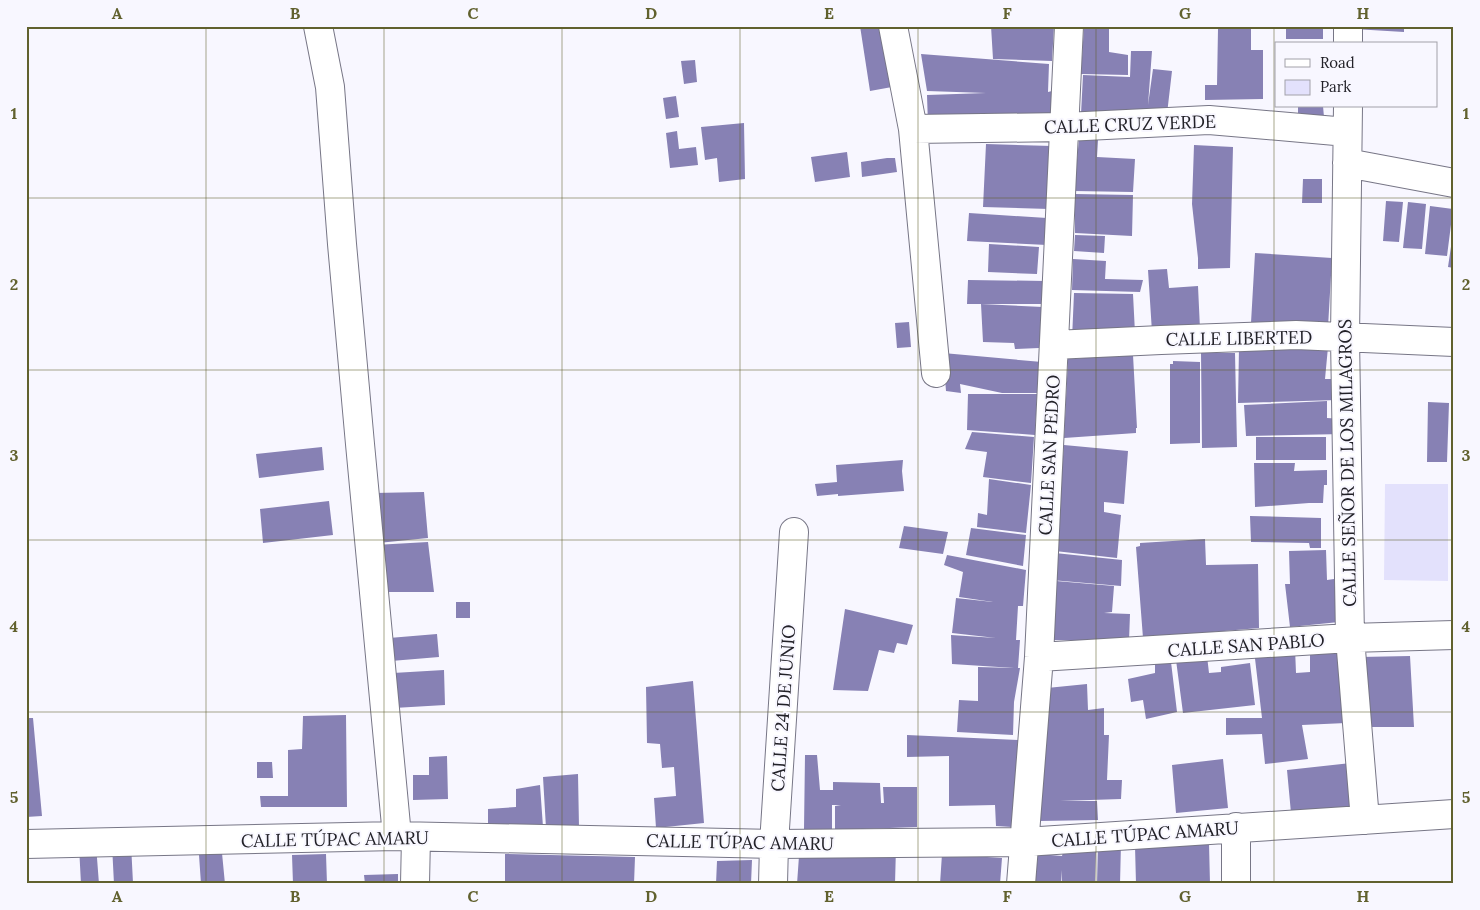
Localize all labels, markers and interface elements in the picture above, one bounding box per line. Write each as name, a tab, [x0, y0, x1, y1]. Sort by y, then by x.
text: A	[112, 3, 123, 23]
text: B	[290, 3, 301, 23]
text: C	[467, 3, 479, 23]
text: D	[645, 3, 657, 23]
text: E	[824, 3, 834, 23]
text: F	[1002, 3, 1012, 23]
text: G	[1179, 3, 1191, 23]
text: H	[1357, 3, 1370, 23]
legend	[1275, 42, 1438, 108]
text: Road	[1320, 53, 1355, 72]
text: Park	[1320, 77, 1351, 96]
text: 1	[11, 103, 17, 123]
text: 1	[1463, 103, 1469, 123]
street label: CALLE CRUZ VERDE	[1044, 110, 1216, 138]
text: 2	[10, 274, 18, 294]
text: 2	[1462, 274, 1470, 294]
street label: CALLE SEÑOR DE LOS MILAGROS	[1333, 319, 1361, 607]
street label: CALLE LIBERTED	[1166, 325, 1312, 351]
street label: CALLE SAN PEDRO	[1033, 374, 1065, 536]
text: 3	[10, 445, 19, 465]
text: 3	[1462, 445, 1471, 465]
text: 4	[10, 616, 19, 636]
text: 4	[1462, 616, 1471, 636]
street label: CALLE 24 DE JUNIO	[766, 624, 800, 792]
street label: CALLE SAN PABLO	[1167, 628, 1325, 662]
text: 5	[10, 787, 19, 807]
text: 5	[1462, 787, 1471, 807]
street label: CALLE TÚPAC AMARU	[1050, 816, 1240, 852]
street label: CALLE TÚPAC AMARU	[241, 826, 429, 852]
street label: CALLE TÚPAC AMARU	[646, 829, 834, 855]
text: A	[112, 886, 123, 906]
text: B	[290, 886, 301, 906]
text: C	[467, 886, 479, 906]
text: D	[645, 886, 657, 906]
text: E	[824, 886, 834, 906]
text: F	[1002, 886, 1012, 906]
text: G	[1179, 886, 1191, 906]
text: H	[1357, 886, 1370, 906]

